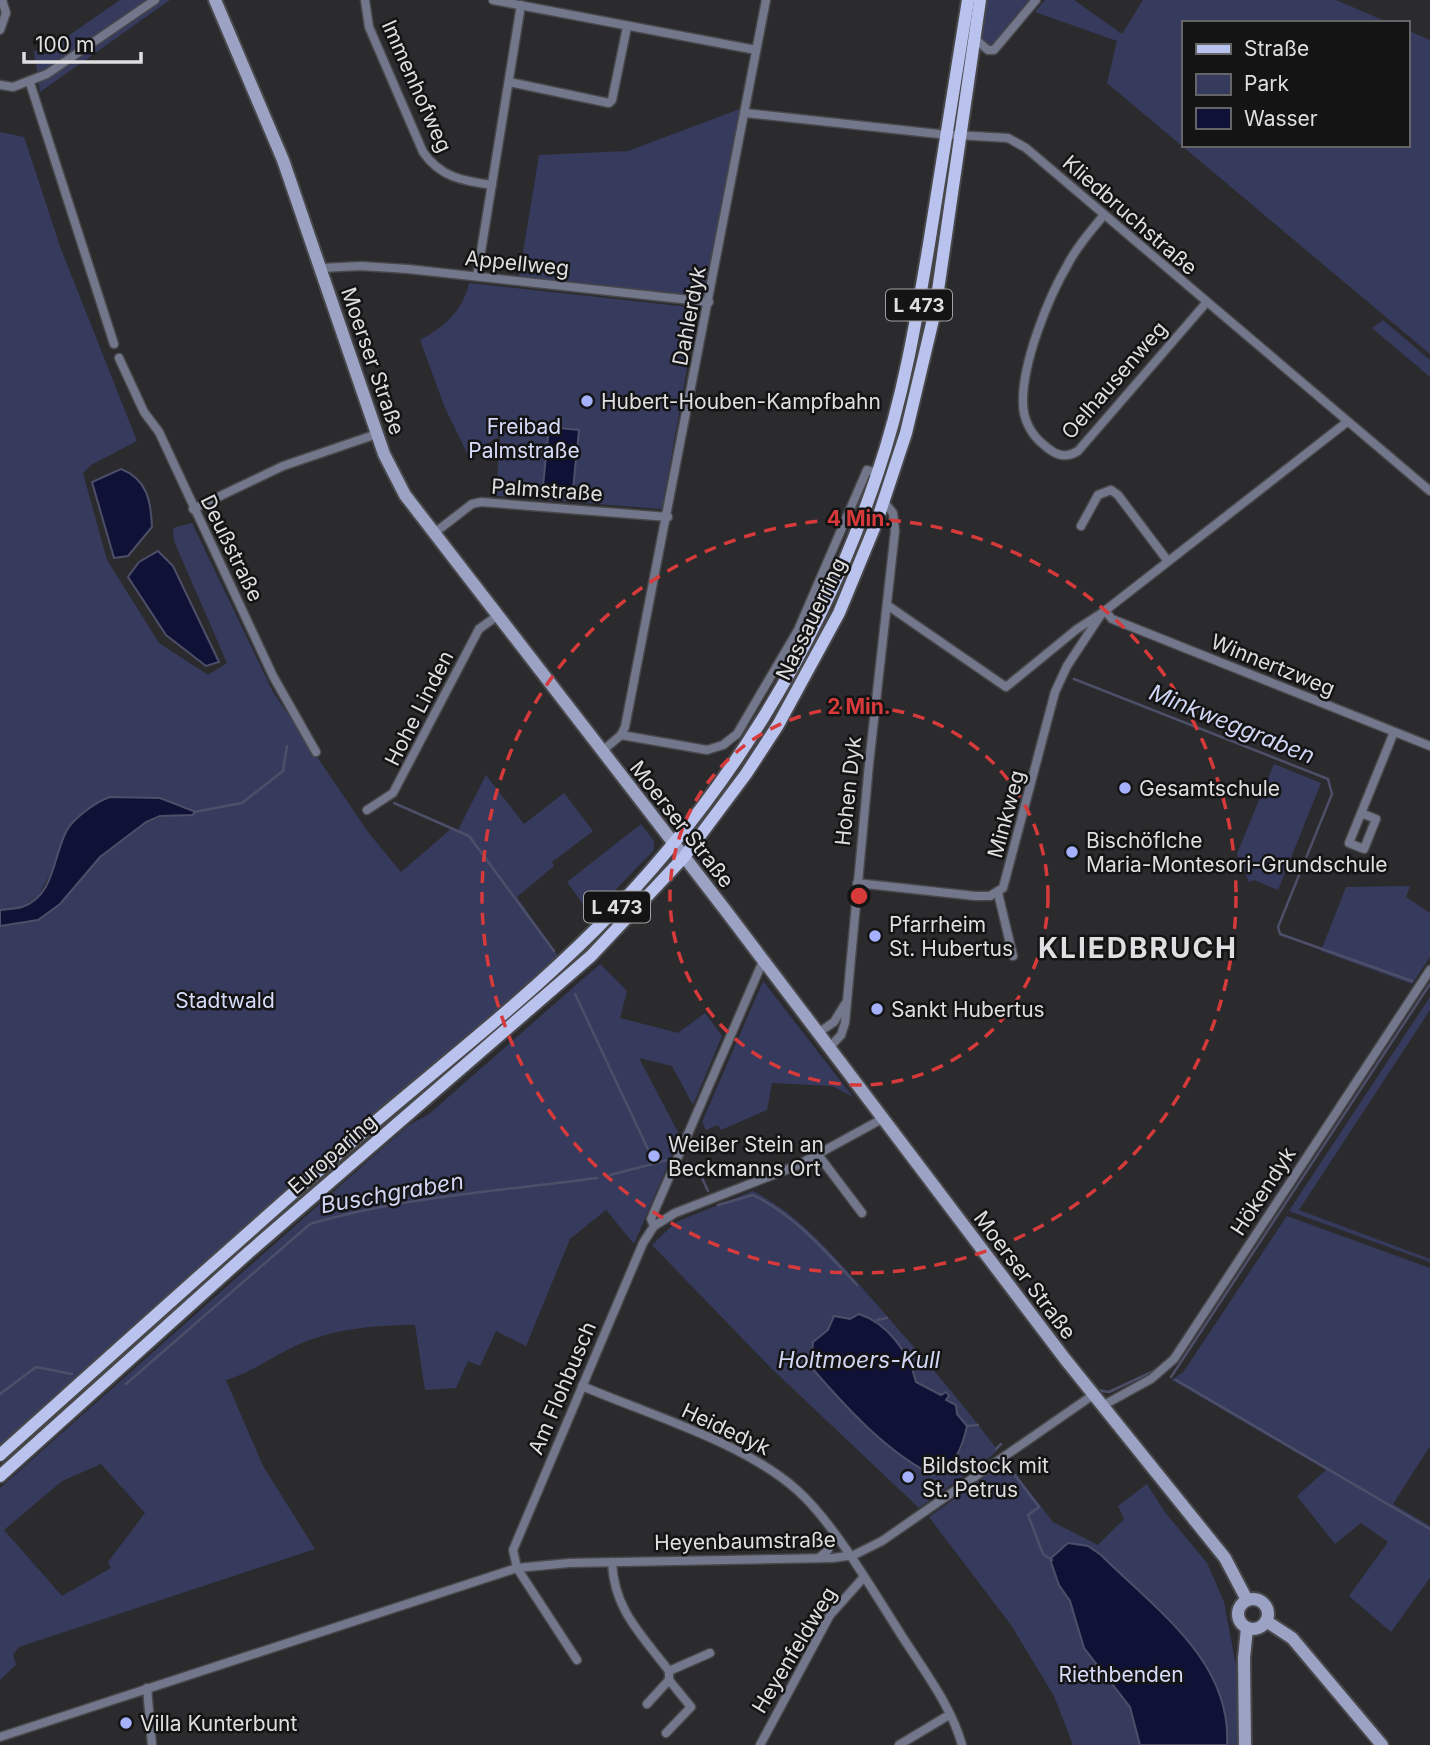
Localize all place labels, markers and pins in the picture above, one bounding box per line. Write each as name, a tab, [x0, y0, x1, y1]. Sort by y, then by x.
place label: Hubert-Houben-Kampfbahn	[601, 389, 881, 414]
marker: Hubert-Houben-Kampfbahn	[579, 393, 595, 409]
place label: Gesamtschule	[1139, 776, 1280, 801]
marker: Gesamtschule	[1117, 780, 1133, 796]
place label: Bischöflche Maria-Montesori-Grundschule	[1086, 828, 1388, 877]
marker: Bischöflche Maria-Montesori-Grundschule	[1064, 844, 1080, 860]
centre of rings	[847, 884, 871, 908]
place label: Pfarrheim St. Hubertus	[889, 912, 1013, 961]
marker: Pfarrheim St. Hubertus	[867, 928, 883, 944]
place label: Sankt Hubertus	[891, 997, 1045, 1022]
marker: Sankt Hubertus	[869, 1001, 885, 1017]
place label: Weißer Stein an Beckmanns Ort	[668, 1132, 824, 1181]
marker: Weißer Stein an Beckmanns Ort	[646, 1148, 662, 1164]
place label: Bildstock mit St. Petrus	[922, 1453, 1049, 1502]
marker: Bildstock mit St. Petrus	[900, 1469, 916, 1485]
place label: Villa Kunterbunt	[140, 1711, 297, 1736]
marker: Villa Kunterbunt	[118, 1715, 134, 1731]

